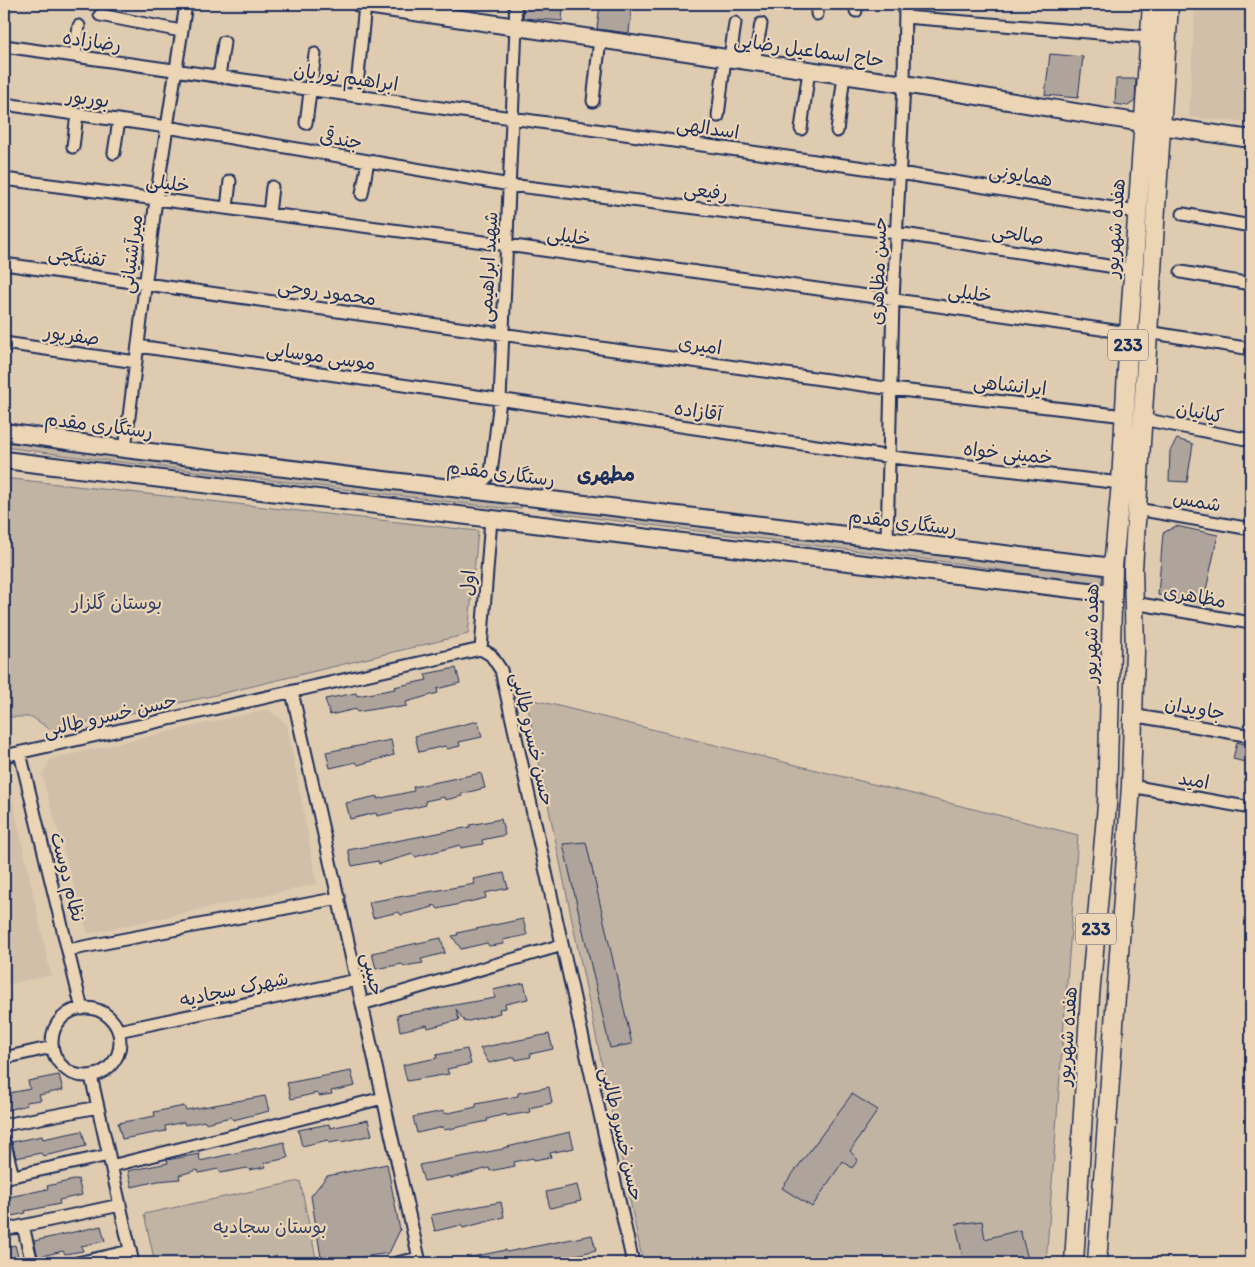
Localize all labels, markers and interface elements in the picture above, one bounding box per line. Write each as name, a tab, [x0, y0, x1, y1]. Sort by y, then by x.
street label: رضازاده	[61, 25, 123, 57]
street label: حاج اسماعیل رضایی	[732, 28, 886, 73]
street label: ابراهیم نوریان	[292, 58, 400, 99]
street label: بوربور	[63, 83, 111, 112]
street label: اسدالهی	[675, 112, 741, 145]
street label: جندقی	[318, 123, 364, 154]
street label: همایونی	[987, 159, 1054, 192]
street label: خلیلی	[145, 169, 191, 198]
street label: رفیعی	[683, 177, 729, 206]
street label: هفده شهریور	[1100, 178, 1130, 280]
street label: شهید ابراهیمی	[474, 211, 503, 323]
street label: میرآشتیانی	[115, 213, 148, 295]
street label: حسن مظاهری	[865, 216, 891, 326]
street label: صالحی	[990, 219, 1046, 250]
street label: خلیلی	[546, 222, 592, 251]
street label: تفننگچی	[47, 241, 108, 272]
street label: محمود روحی	[276, 274, 378, 311]
street label: خلیلی	[947, 279, 993, 308]
street label: صفرپور	[41, 319, 101, 351]
road number: 233	[1108, 330, 1148, 360]
street label: امیری	[677, 331, 723, 359]
street label: موسی موسایی	[265, 337, 377, 376]
street label: ایرانشاهی	[972, 370, 1048, 401]
street label: آقازاده	[672, 396, 725, 426]
street label: کیانیان	[1174, 396, 1226, 428]
street label: رستگاری مقدم	[43, 407, 155, 446]
street label: خمینی خواه	[962, 437, 1054, 470]
street label: رستگاری مقدم	[445, 455, 557, 494]
district label: مطهری	[577, 462, 635, 486]
street label: شمس	[1171, 485, 1223, 517]
street label: رستگاری مقدم	[847, 504, 959, 543]
street label: اول	[456, 569, 480, 597]
street label: مظاهری	[1162, 579, 1228, 613]
street label: هفده شهریور	[1079, 583, 1103, 685]
park label: بوستان گلزار	[70, 591, 162, 614]
street label: حسن خسرو طالبی	[505, 670, 560, 808]
street label: حسن خسرو طالبی	[41, 688, 179, 743]
street label: جاویدان	[1163, 691, 1227, 725]
street label: امید	[1177, 766, 1211, 794]
street label: نظام دوست	[43, 830, 90, 925]
road number: 233	[1076, 914, 1116, 944]
street label: حبیبی	[356, 950, 389, 998]
street label: شهرک سجادیه	[178, 966, 290, 1012]
street label: هفده شهریور	[1052, 986, 1082, 1088]
street label: حسن خسرو طالبی	[594, 1065, 649, 1203]
park label: بوستان سجادیه	[213, 1215, 327, 1238]

